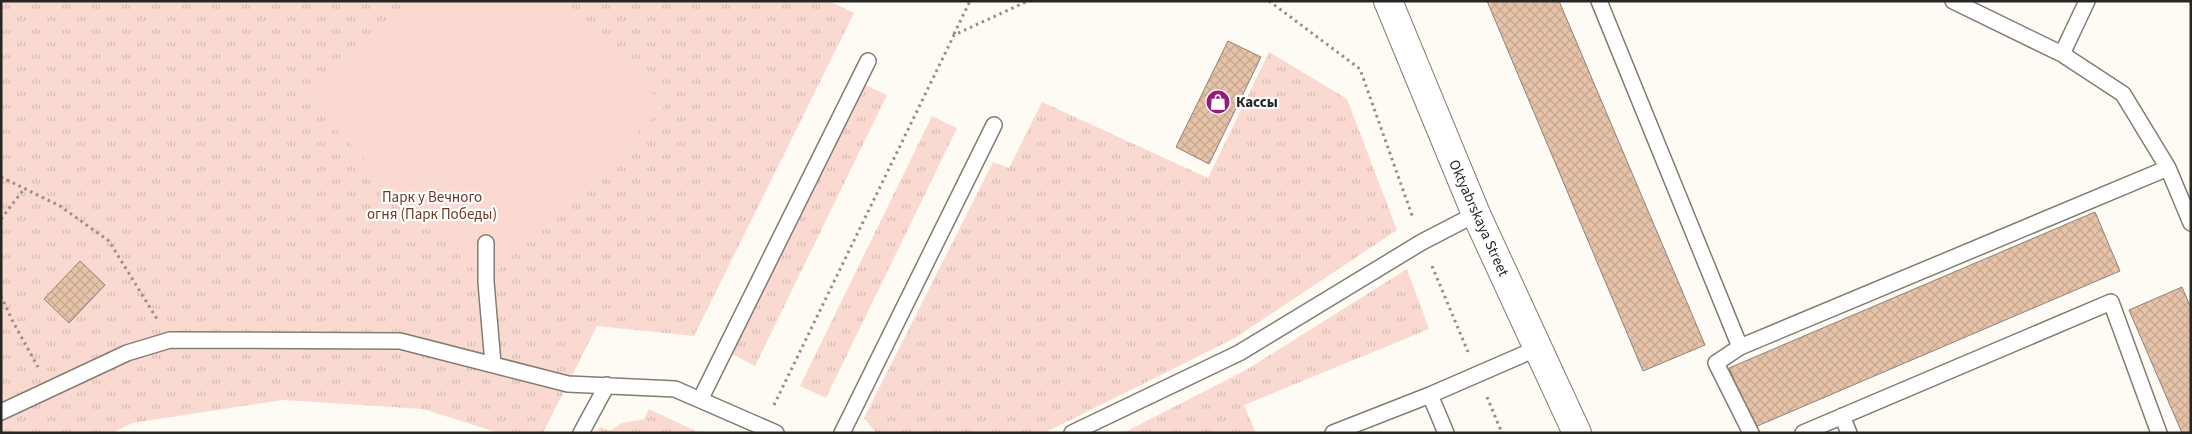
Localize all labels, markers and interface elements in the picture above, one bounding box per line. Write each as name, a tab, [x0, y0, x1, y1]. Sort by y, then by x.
shop icon: Кассы	[1205, 89, 1231, 115]
place label: Кассы	[1236, 92, 1278, 113]
street label: Oktyabrskaya Street	[1443, 156, 1514, 280]
park label: Парк у Вечного огня (Парк Победы)	[367, 187, 497, 225]

